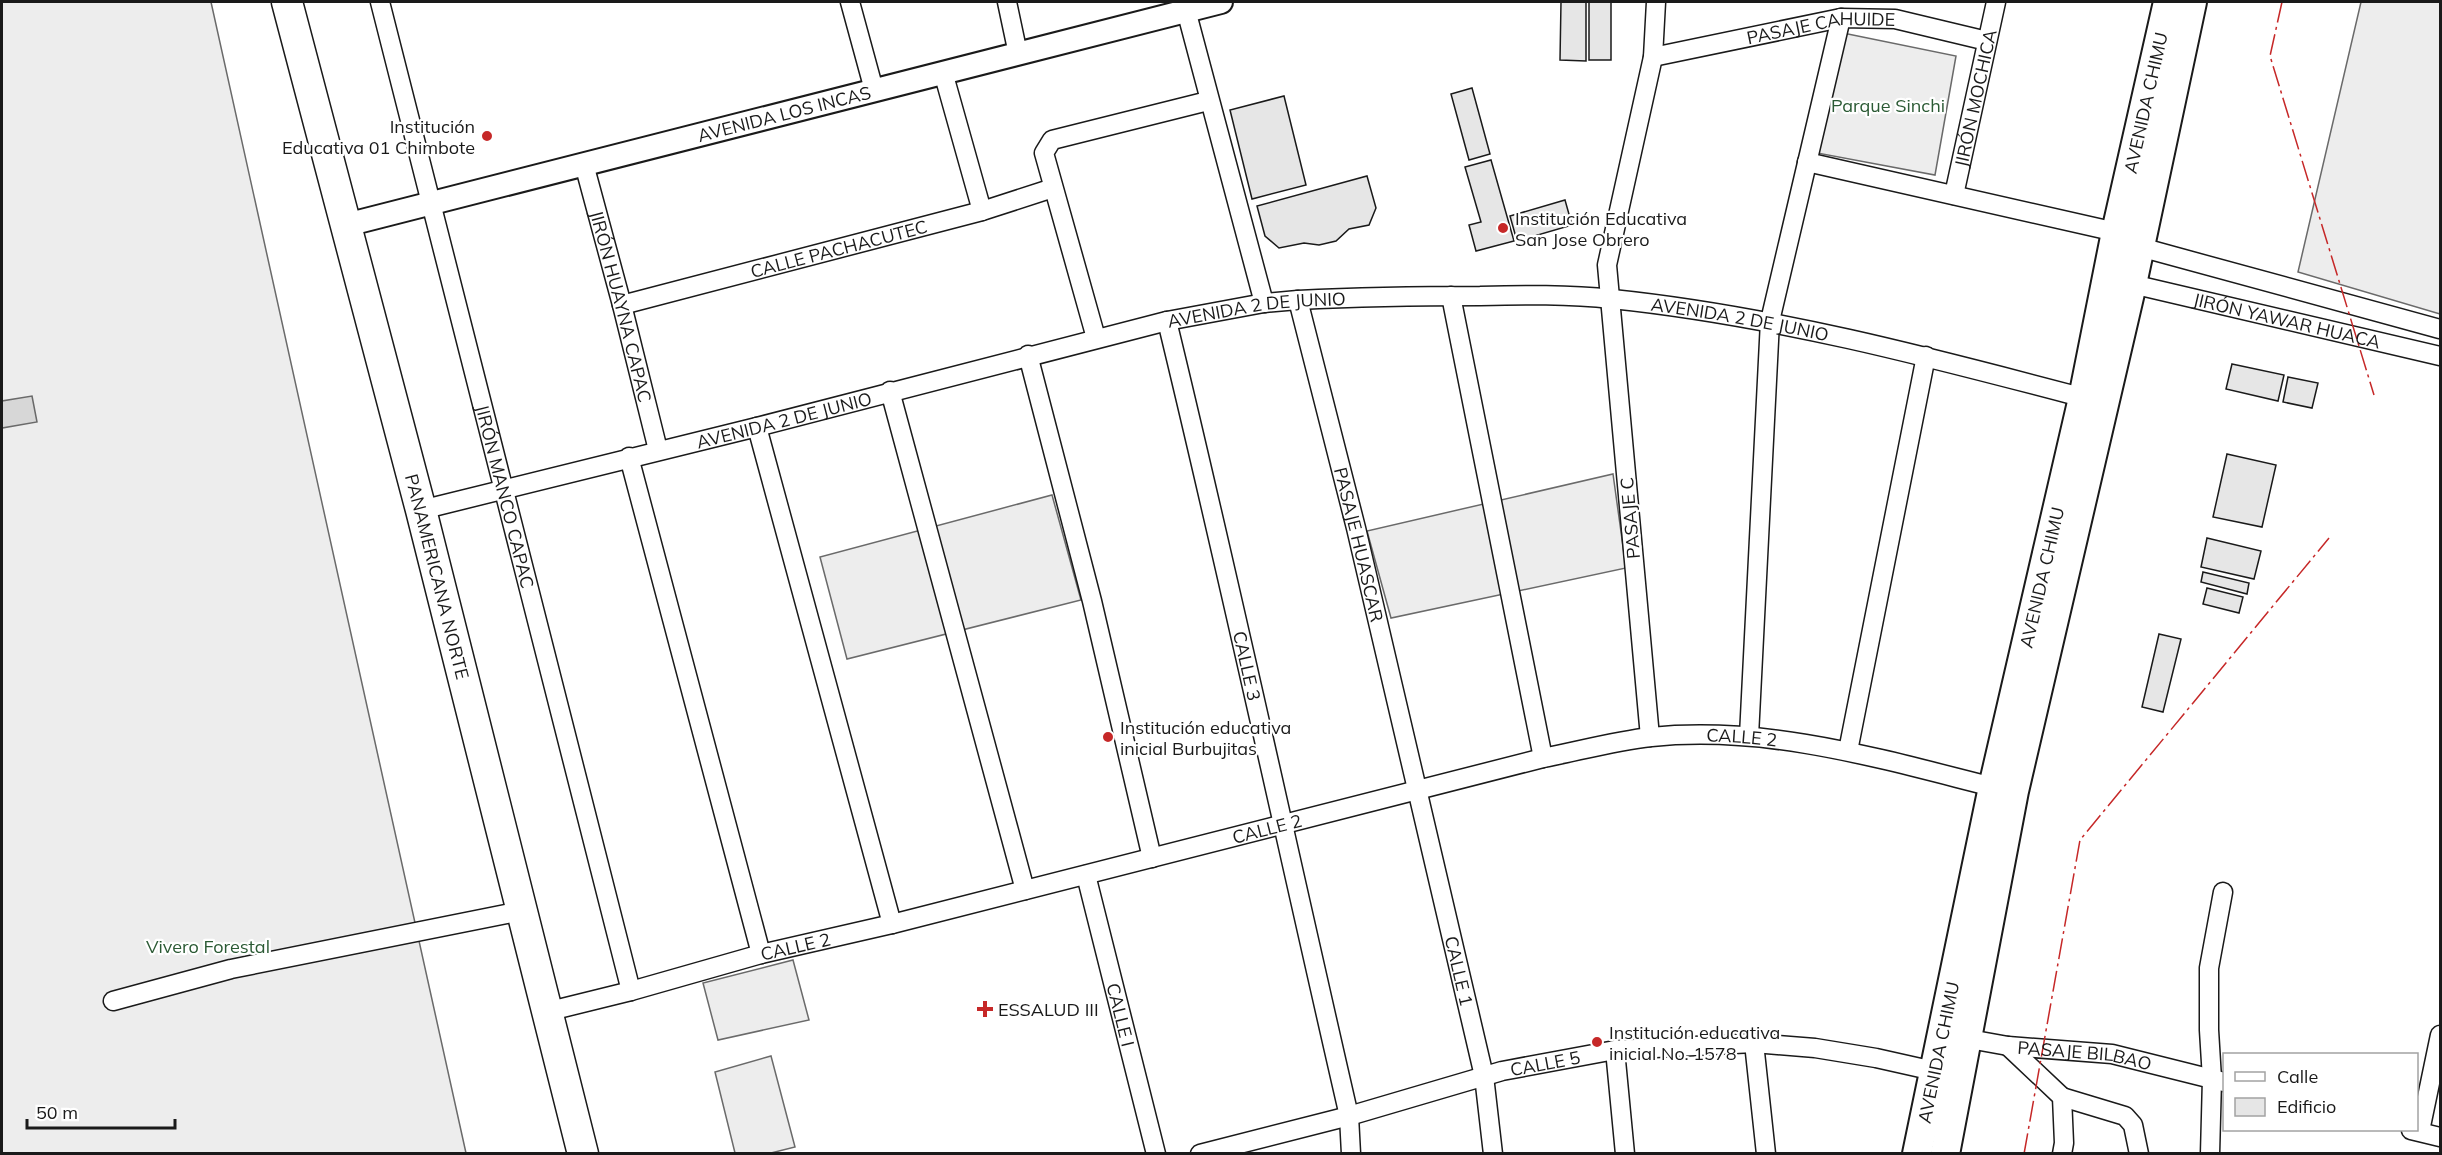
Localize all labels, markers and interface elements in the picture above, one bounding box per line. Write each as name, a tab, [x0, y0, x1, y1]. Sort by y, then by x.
street label: PASAJE CAHUIDE	[1744, 6, 1895, 49]
street label: JIRÓN MOCHICA	[1949, 27, 2001, 169]
street label: AVENIDA CHIMU	[2118, 30, 2172, 175]
street label: AVENIDA LOS INCAS	[695, 80, 873, 147]
park label: Parque Sinchi	[1831, 94, 1945, 117]
place label: Institución Educativa 01 Chimbote	[282, 115, 475, 159]
marker: Institución Educativa 01 Chimbote	[480, 129, 494, 143]
place label: Institución Educativa San Jose Obrero	[1515, 207, 1687, 251]
street label: JIRÓN HUAYNA CAPAC	[585, 208, 657, 405]
street label: CALLE PACHACUTEC	[748, 214, 930, 283]
marker: Institución Educativa San Jose Obrero	[1496, 221, 1510, 235]
street label: AVENIDA 2 DE JUNIO	[1165, 287, 1346, 332]
street label: JIRÓN YAWAR HUACA	[2191, 287, 2383, 353]
street label: AVENIDA 2 DE JUNIO	[1650, 292, 1831, 346]
street label: AVENIDA 2 DE JUNIO	[694, 386, 874, 453]
street label: JIRÓN MANCO CAPAC	[471, 402, 540, 591]
street label: PASAJE HUASCAR	[1329, 465, 1389, 624]
street label: PANAMERICANA NORTE	[400, 471, 475, 682]
street label: PASAJE C	[1615, 476, 1645, 560]
street label: AVENIDA CHIMU	[2014, 505, 2069, 650]
street label: CALLE 3	[1228, 629, 1266, 703]
place label: Institución educativa inicial Burbujitas	[1120, 716, 1291, 760]
street label: CALLE 2	[1706, 723, 1779, 751]
marker: Institución educativa inicial Burbujitas	[1101, 730, 1115, 744]
street label: CALLE 2	[1230, 808, 1304, 848]
street label: CALLE 2	[758, 927, 833, 965]
street label: CALLE 1	[1440, 934, 1479, 1008]
park label: Vivero Forestal	[146, 935, 270, 958]
street label: AVENIDA CHIMU	[1912, 979, 1964, 1125]
street label: CALLE I	[1102, 980, 1140, 1049]
place label: ESSALUD III	[998, 998, 1099, 1021]
marker: ESSALUD III	[976, 1000, 994, 1018]
place label: Institución educativa inicial No. 1578	[1609, 1021, 1780, 1065]
marker: Institución educativa inicial No. 1578	[1590, 1035, 1604, 1049]
street label: PASAJE BILBAO	[2017, 1035, 2154, 1075]
street label: CALLE 5	[1508, 1045, 1582, 1081]
legend	[2223, 1053, 2418, 1131]
text: Calle	[2277, 1065, 2318, 1088]
scale bar	[27, 1092, 176, 1130]
text: Edificio	[2277, 1095, 2336, 1118]
text: 50 m	[36, 1101, 78, 1124]

